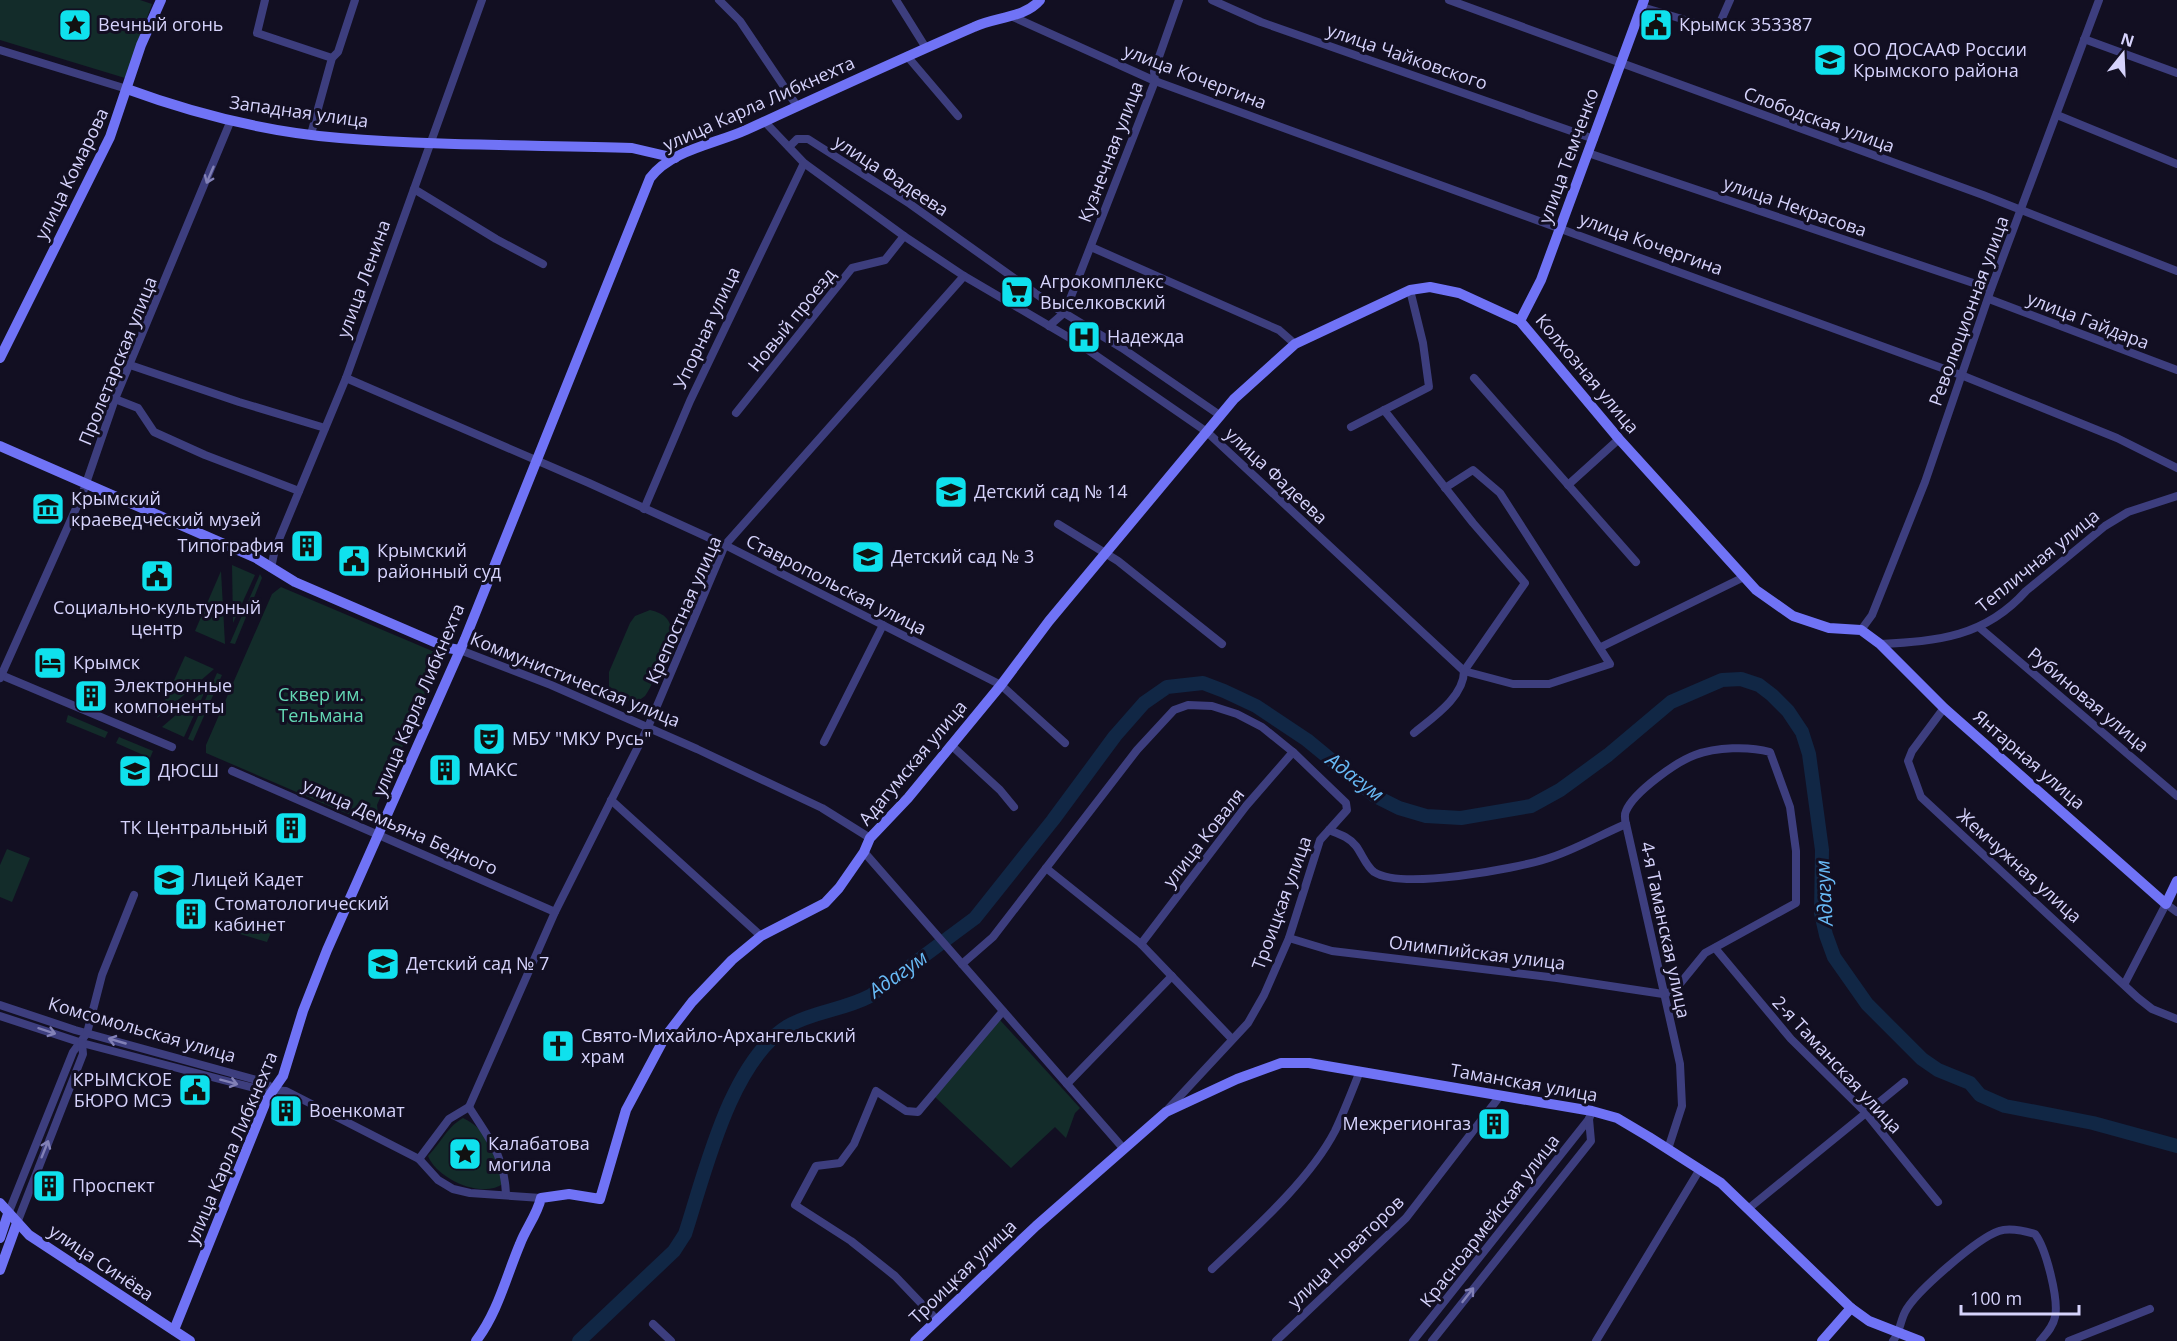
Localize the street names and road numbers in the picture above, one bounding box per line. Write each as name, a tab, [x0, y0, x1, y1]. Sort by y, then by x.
street label: улица Чайковского	[1324, 17, 1491, 95]
street label: улица Кочергина	[1120, 38, 1270, 114]
street label: улица Карла Либкнехта	[659, 50, 858, 156]
street label: Кузнечная улица	[1072, 78, 1148, 226]
street label: Слободская улица	[1741, 81, 1898, 158]
street label: улица Темченко	[1532, 85, 1604, 227]
street label: Западная улица	[228, 89, 370, 133]
street label: улица Комарова	[29, 104, 113, 243]
street label: улица Фадеева	[830, 129, 953, 221]
street label: улица Некрасова	[1720, 170, 1870, 242]
street label: улица Кочергина	[1576, 206, 1726, 280]
street label: Революционная улица	[1923, 212, 2014, 409]
street label: улица Ленина	[331, 216, 395, 341]
street label: Упорная улица	[667, 263, 745, 393]
street label: Новый проезд	[742, 263, 840, 376]
street label: Пролетарская улица	[72, 273, 162, 448]
street label: улица Гайдара	[2024, 286, 2153, 354]
street label: Колхозная улица	[1531, 309, 1645, 438]
street label: улица Фадеева	[1220, 421, 1333, 529]
street label: Тепличная улица	[1971, 503, 2104, 617]
street label: Ставропольская улица	[742, 528, 931, 640]
street label: Крепостная улица	[640, 532, 726, 687]
street label: улица Карла Либкнехта	[367, 600, 470, 800]
street label: Коммунистическая улица	[467, 626, 684, 732]
street label: Рубиновая улица	[2023, 641, 2154, 757]
street label: Адагумская улица	[853, 695, 972, 830]
street label: Янтарная улица	[1969, 704, 2090, 814]
street label: улица Демьяна Бедного	[299, 772, 502, 880]
street label: улица Коваля	[1157, 783, 1249, 892]
street label: Жемчужная улица	[1952, 803, 2087, 928]
street label: Троицкая улица	[1246, 833, 1316, 973]
street label: 4-я Таманская улица	[1636, 839, 1696, 1020]
street label: Олимпийская улица	[1388, 929, 1567, 975]
street label: 2-я Таманская улица	[1768, 990, 1908, 1138]
street label: Комсомольская улица	[46, 991, 239, 1067]
street label: улица Карла Либкнехта	[180, 1048, 283, 1248]
street label: Таманская улица	[1449, 1057, 1600, 1107]
street label: Красноармейская улица	[1414, 1129, 1564, 1312]
street label: улица Новаторов	[1282, 1190, 1409, 1313]
street label: Троицкая улица	[903, 1214, 1021, 1329]
street label: улица Синёва	[45, 1218, 159, 1306]

